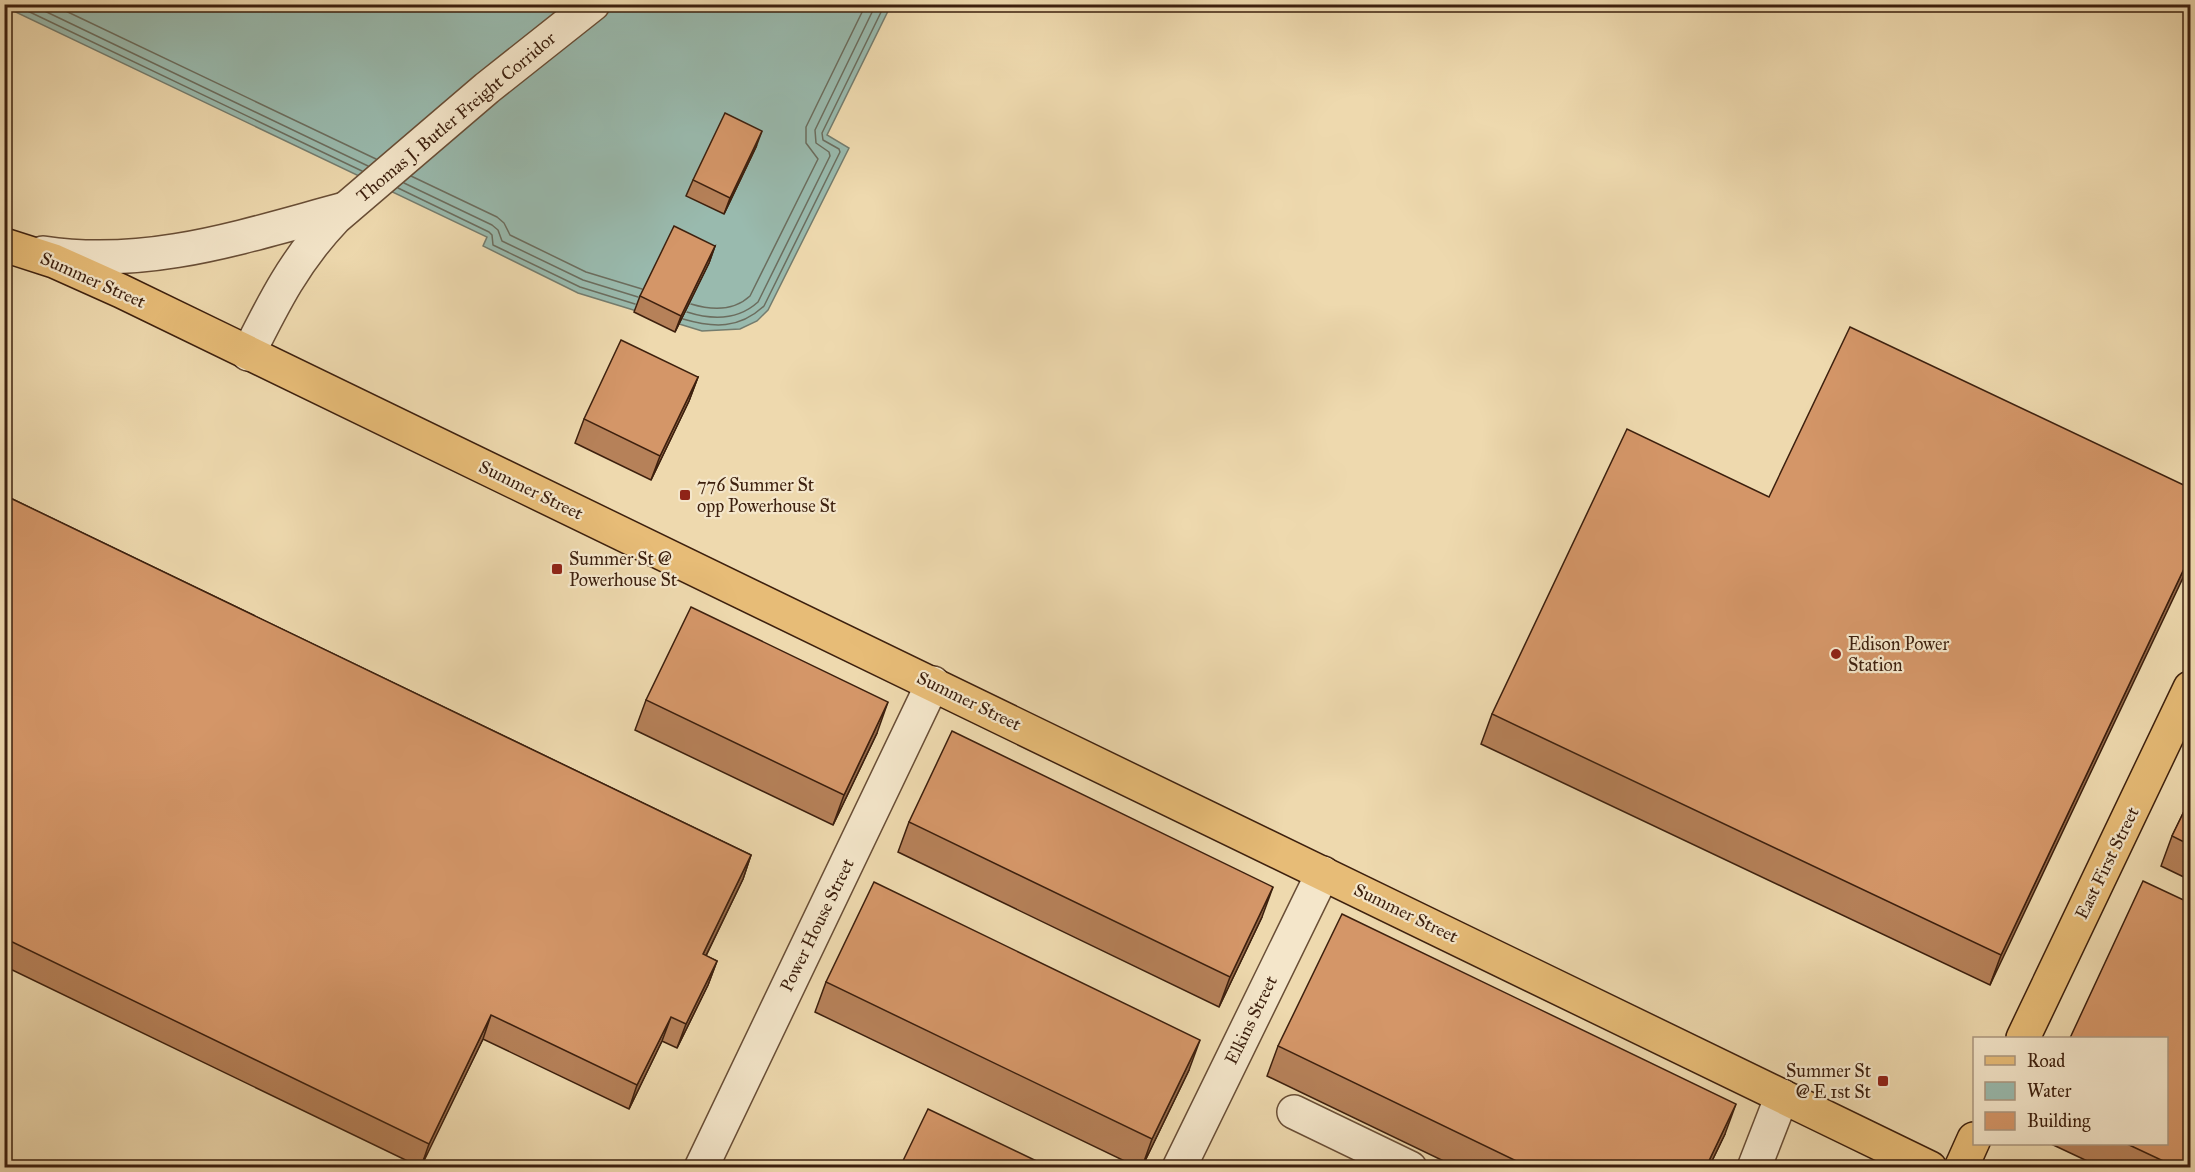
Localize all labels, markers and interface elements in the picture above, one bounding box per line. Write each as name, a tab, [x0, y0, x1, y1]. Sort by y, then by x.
street label: Thomas J. Butler Freight Corridor	[352, 27, 561, 208]
street label: Summer Street	[37, 247, 150, 313]
street label: Summer Street	[475, 455, 587, 525]
place label: 776 Summer St opp Powerhouse St	[697, 474, 837, 517]
marker: 776 Summer St opp Powerhouse St	[678, 488, 692, 502]
place label: Summer St @ Powerhouse St	[569, 548, 678, 591]
marker: Summer St @ Powerhouse St	[550, 562, 564, 576]
place label: Edison Power Station	[1848, 633, 1949, 676]
marker: Edison Power Station	[1829, 647, 1843, 661]
street label: Summer Street	[913, 666, 1025, 736]
street label: East First Street	[2070, 803, 2144, 923]
street label: Power House Street	[775, 854, 859, 995]
street label: Summer Street	[1350, 878, 1462, 948]
street label: Elkins Street	[1220, 971, 1282, 1068]
legend	[1973, 1037, 2168, 1145]
text: Road	[2027, 1050, 2065, 1072]
place label: Summer St @ E 1st St	[1786, 1060, 1872, 1103]
marker: Summer St @ E 1st St	[1876, 1074, 1890, 1088]
text: Water	[2027, 1080, 2072, 1102]
text: Building	[2027, 1110, 2091, 1133]

